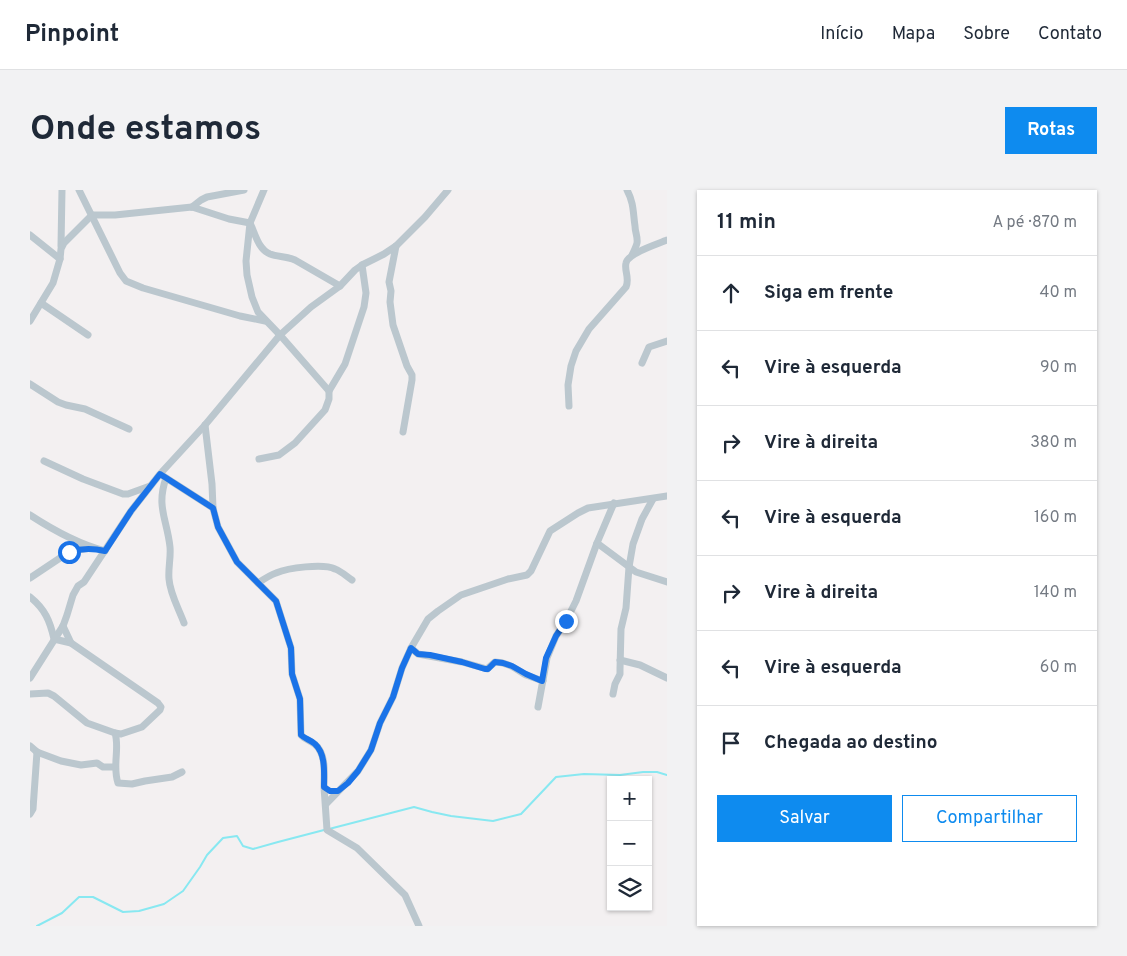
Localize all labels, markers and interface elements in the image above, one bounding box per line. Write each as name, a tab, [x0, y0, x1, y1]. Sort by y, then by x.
text: Pinpoint	[25, 20, 119, 50]
text: Início	[820, 23, 864, 46]
text: Mapa	[892, 23, 935, 46]
text: Sobre	[963, 23, 1010, 46]
text: Contato	[1038, 23, 1102, 46]
button: Rotas	[1005, 107, 1097, 154]
text: Onde estamos	[30, 108, 261, 152]
text: 11 min	[717, 209, 776, 236]
text: A pé · 870 m	[993, 213, 1077, 233]
icon: ahead	[717, 279, 745, 307]
text: Siga em frente	[764, 281, 893, 305]
text: 40 m	[1039, 283, 1077, 303]
icon: left	[717, 354, 745, 382]
text: Vire à esquerda	[764, 356, 902, 380]
text: 90 m	[1040, 358, 1077, 378]
icon: right	[717, 429, 745, 457]
text: Vire à direita	[764, 431, 878, 455]
text: 380 m	[1030, 433, 1077, 453]
icon: left	[717, 504, 745, 532]
text: Vire à esquerda	[764, 506, 902, 530]
text: 160 m	[1034, 508, 1077, 528]
route start	[58, 541, 81, 564]
icon: right	[717, 579, 745, 607]
text: Vire à direita	[764, 581, 878, 605]
text: 140 m	[1034, 583, 1077, 603]
route end	[555, 610, 578, 633]
icon: left	[717, 654, 745, 682]
text: Vire à esquerda	[764, 656, 902, 680]
text: 60 m	[1040, 658, 1077, 678]
icon: arrive	[717, 729, 745, 757]
text: Chegada ao destino	[764, 731, 938, 755]
map controls	[607, 776, 652, 911]
button: +	[607, 776, 652, 821]
button: Salvar	[717, 795, 892, 842]
button: Compartilhar	[902, 795, 1077, 842]
button: −	[607, 821, 652, 866]
button: layers	[607, 866, 652, 911]

